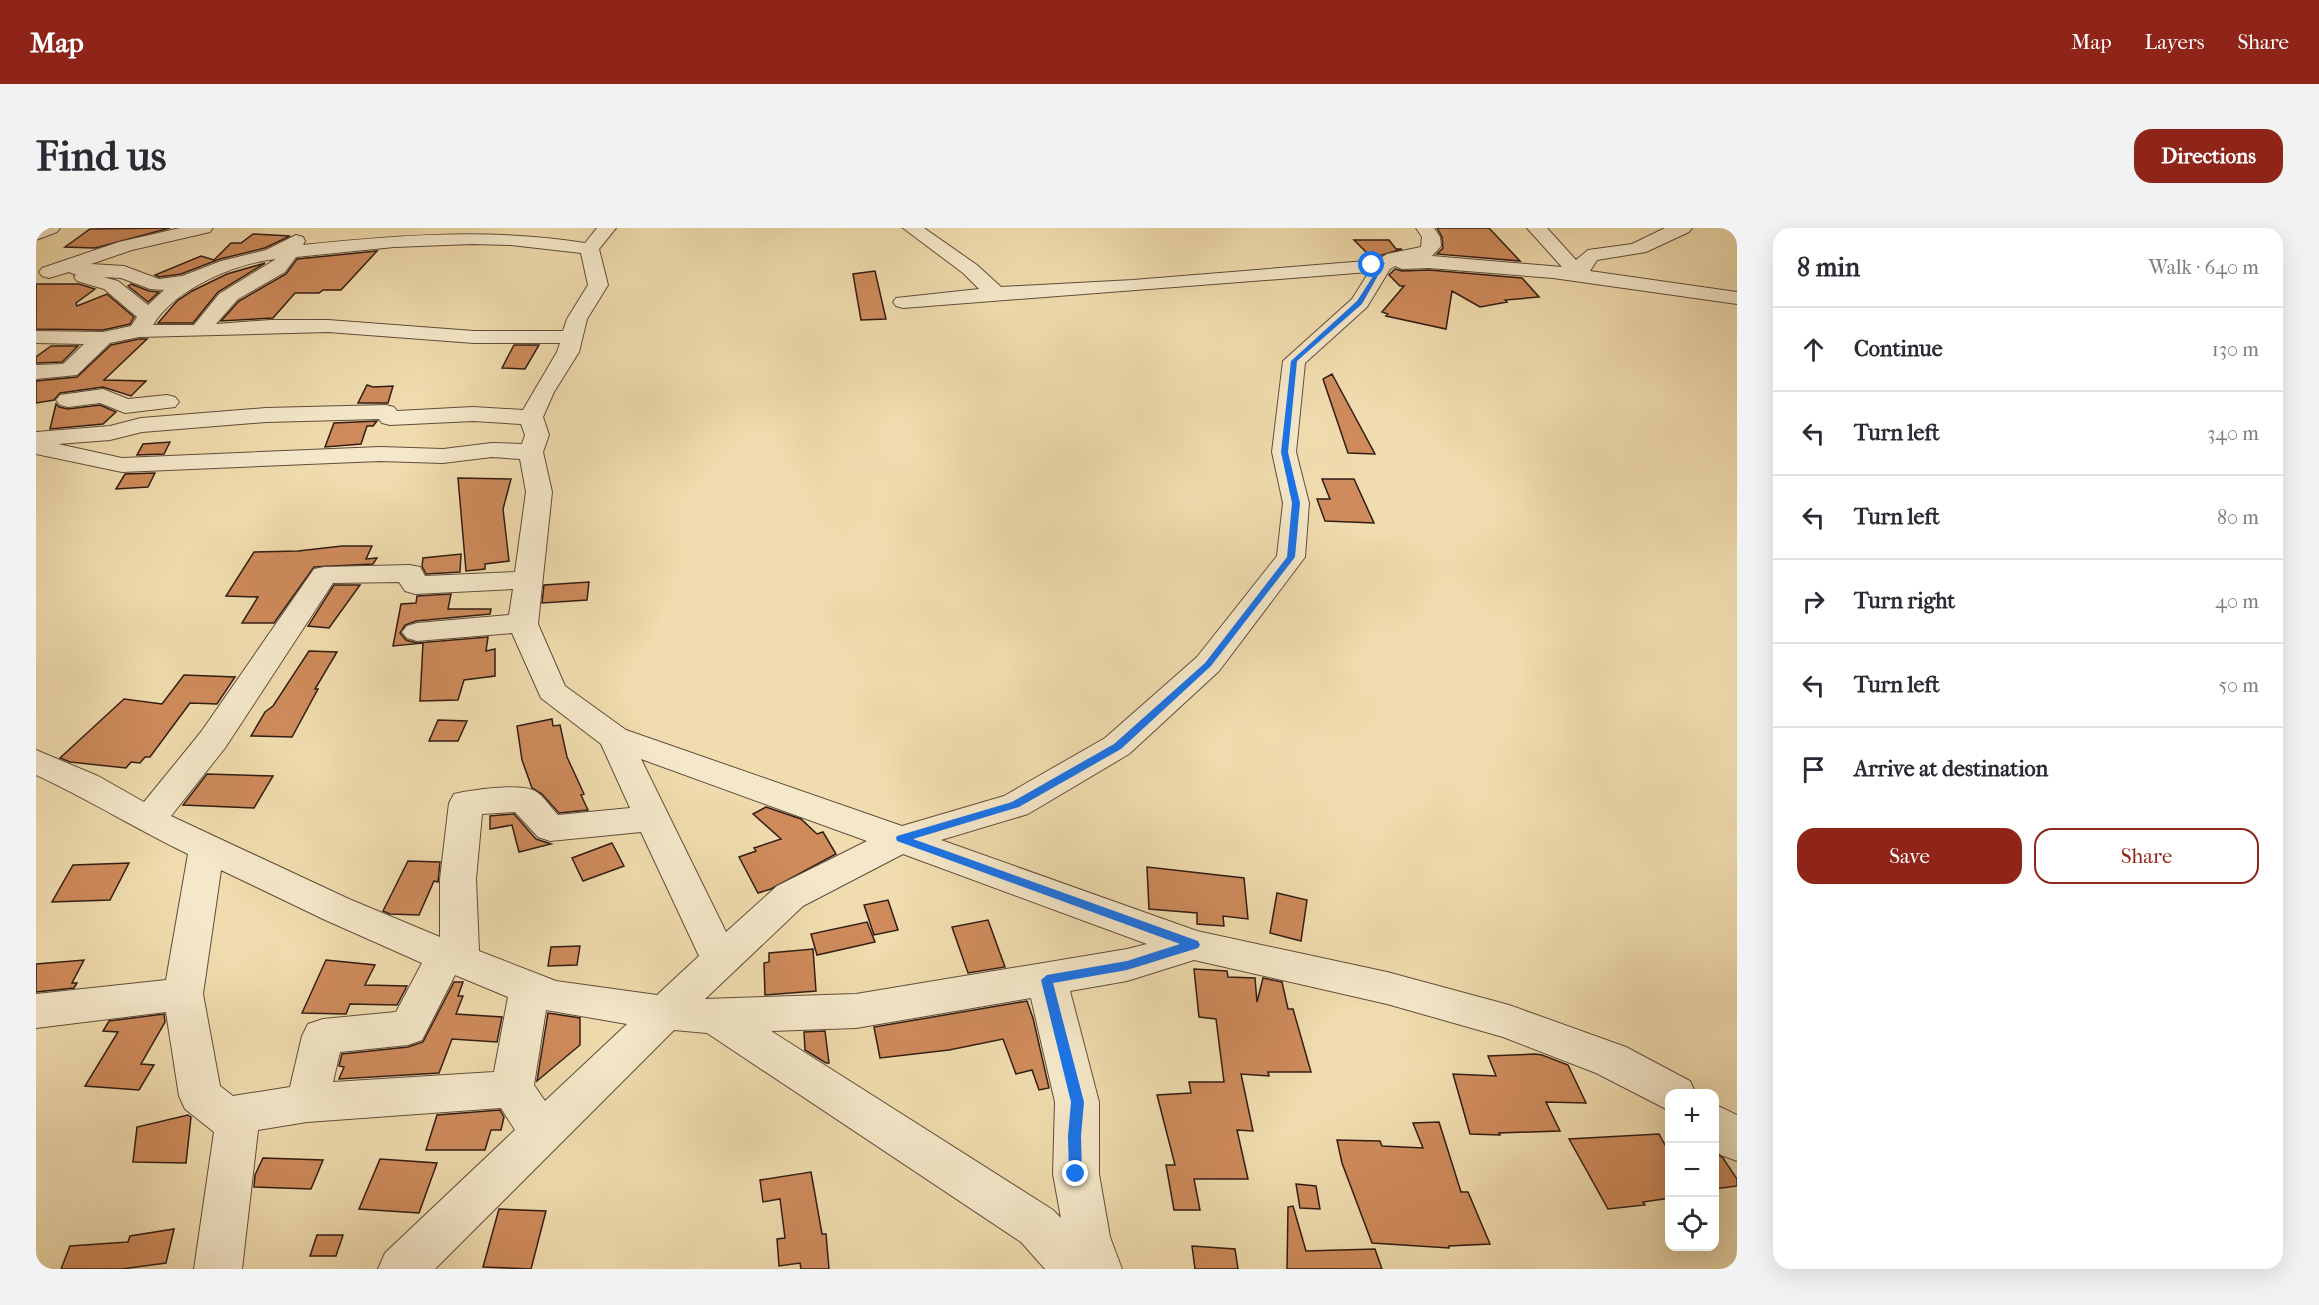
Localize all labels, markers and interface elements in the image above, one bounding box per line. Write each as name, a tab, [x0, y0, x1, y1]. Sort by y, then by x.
text: Map	[30, 26, 84, 59]
text: Map	[2071, 30, 2112, 54]
text: Layers	[2145, 30, 2204, 54]
text: Share	[2237, 30, 2289, 54]
button: Directions	[2134, 129, 2283, 183]
text: Find us	[36, 132, 166, 181]
route start	[1358, 251, 1384, 277]
text: 8 min	[1797, 252, 1860, 283]
text: Walk · 640 m	[2149, 256, 2259, 279]
icon: ahead	[1797, 333, 1830, 366]
text: Continue	[1854, 336, 1943, 362]
text: 130 m	[2212, 338, 2259, 361]
icon: left	[1797, 417, 1830, 450]
text: Turn left	[1854, 420, 1940, 446]
text: 340 m	[2207, 422, 2259, 445]
icon: left	[1797, 501, 1830, 534]
text: Turn left	[1854, 504, 1940, 530]
text: 80 m	[2217, 506, 2259, 529]
icon: right	[1797, 585, 1830, 618]
text: Turn right	[1854, 588, 1955, 614]
text: 40 m	[2215, 590, 2259, 613]
icon: left	[1797, 669, 1830, 702]
text: Turn left	[1854, 672, 1940, 698]
text: 50 m	[2218, 674, 2259, 697]
icon: arrive	[1797, 753, 1830, 786]
text: Arrive at destination	[1854, 756, 2048, 782]
button: Save	[1797, 828, 2022, 884]
button: Share	[2034, 828, 2259, 884]
map controls	[1665, 1089, 1719, 1251]
button: +	[1665, 1089, 1719, 1143]
button: −	[1665, 1143, 1719, 1197]
route end	[1062, 1160, 1088, 1186]
button: locate	[1665, 1197, 1719, 1251]

